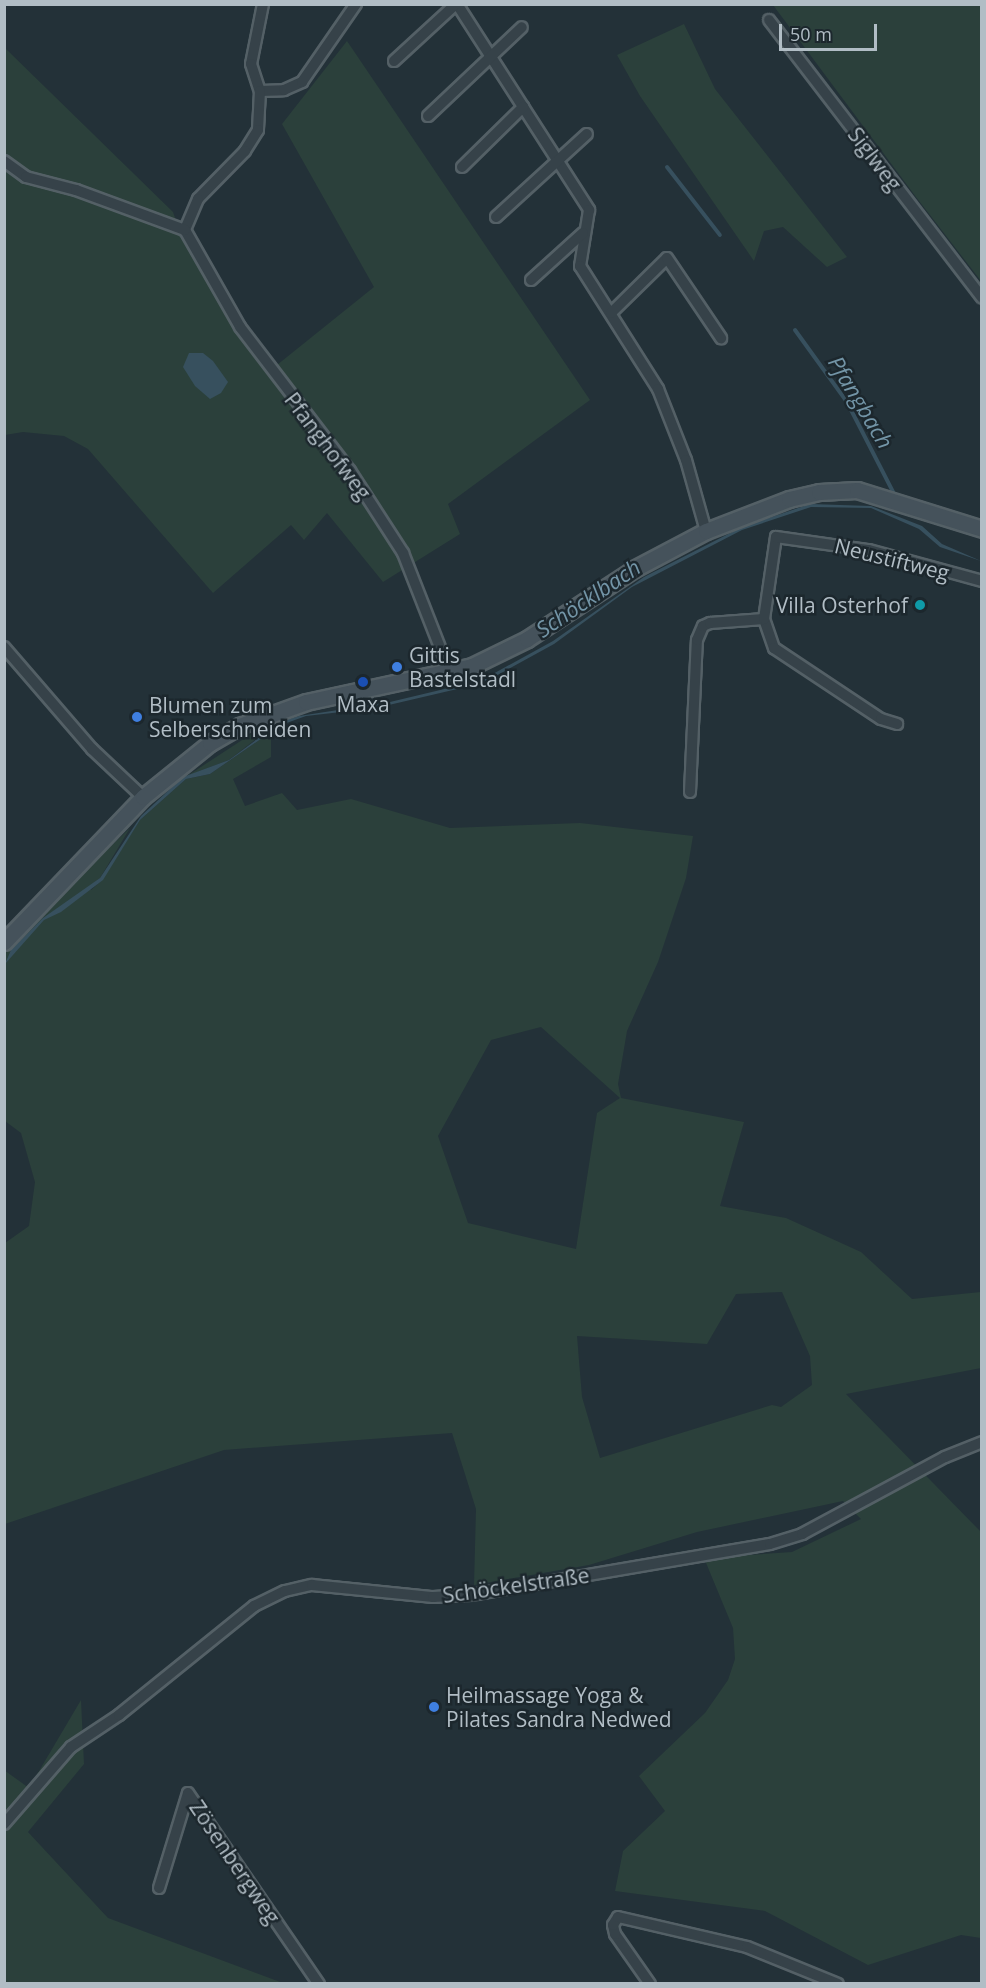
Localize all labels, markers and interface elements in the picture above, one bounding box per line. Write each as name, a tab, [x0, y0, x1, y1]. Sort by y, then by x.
scale bar	[782, 12, 880, 50]
text: 50 m	[790, 22, 832, 46]
street label: Siglweg	[843, 122, 907, 196]
water label: Pfangbach	[823, 351, 899, 453]
street label: Pfanghofweg	[280, 387, 376, 505]
street label: Neustiftweg	[832, 533, 952, 585]
water label: Schöcklbach	[531, 553, 645, 643]
place label: Villa Osterhof	[776, 592, 908, 618]
marker: Villa Osterhof	[913, 598, 927, 612]
place label: Gittis Bastelstadl	[409, 642, 516, 692]
marker: Gittis Bastelstadl	[390, 660, 404, 674]
marker: Maxa	[356, 675, 370, 689]
place label: Maxa	[336, 691, 390, 717]
place label: Blumen zum Selberschneiden	[149, 692, 311, 742]
marker: Blumen zum Selberschneiden	[130, 710, 144, 724]
street label: Schöckelstraße	[441, 1562, 591, 1608]
place label: Heilmassage Yoga & Pilates Sandra Nedwed	[446, 1682, 672, 1732]
marker: Heilmassage Yoga & Pilates Sandra Nedwed	[427, 1700, 441, 1714]
street label: Zösenbergweg	[184, 1796, 286, 1928]

